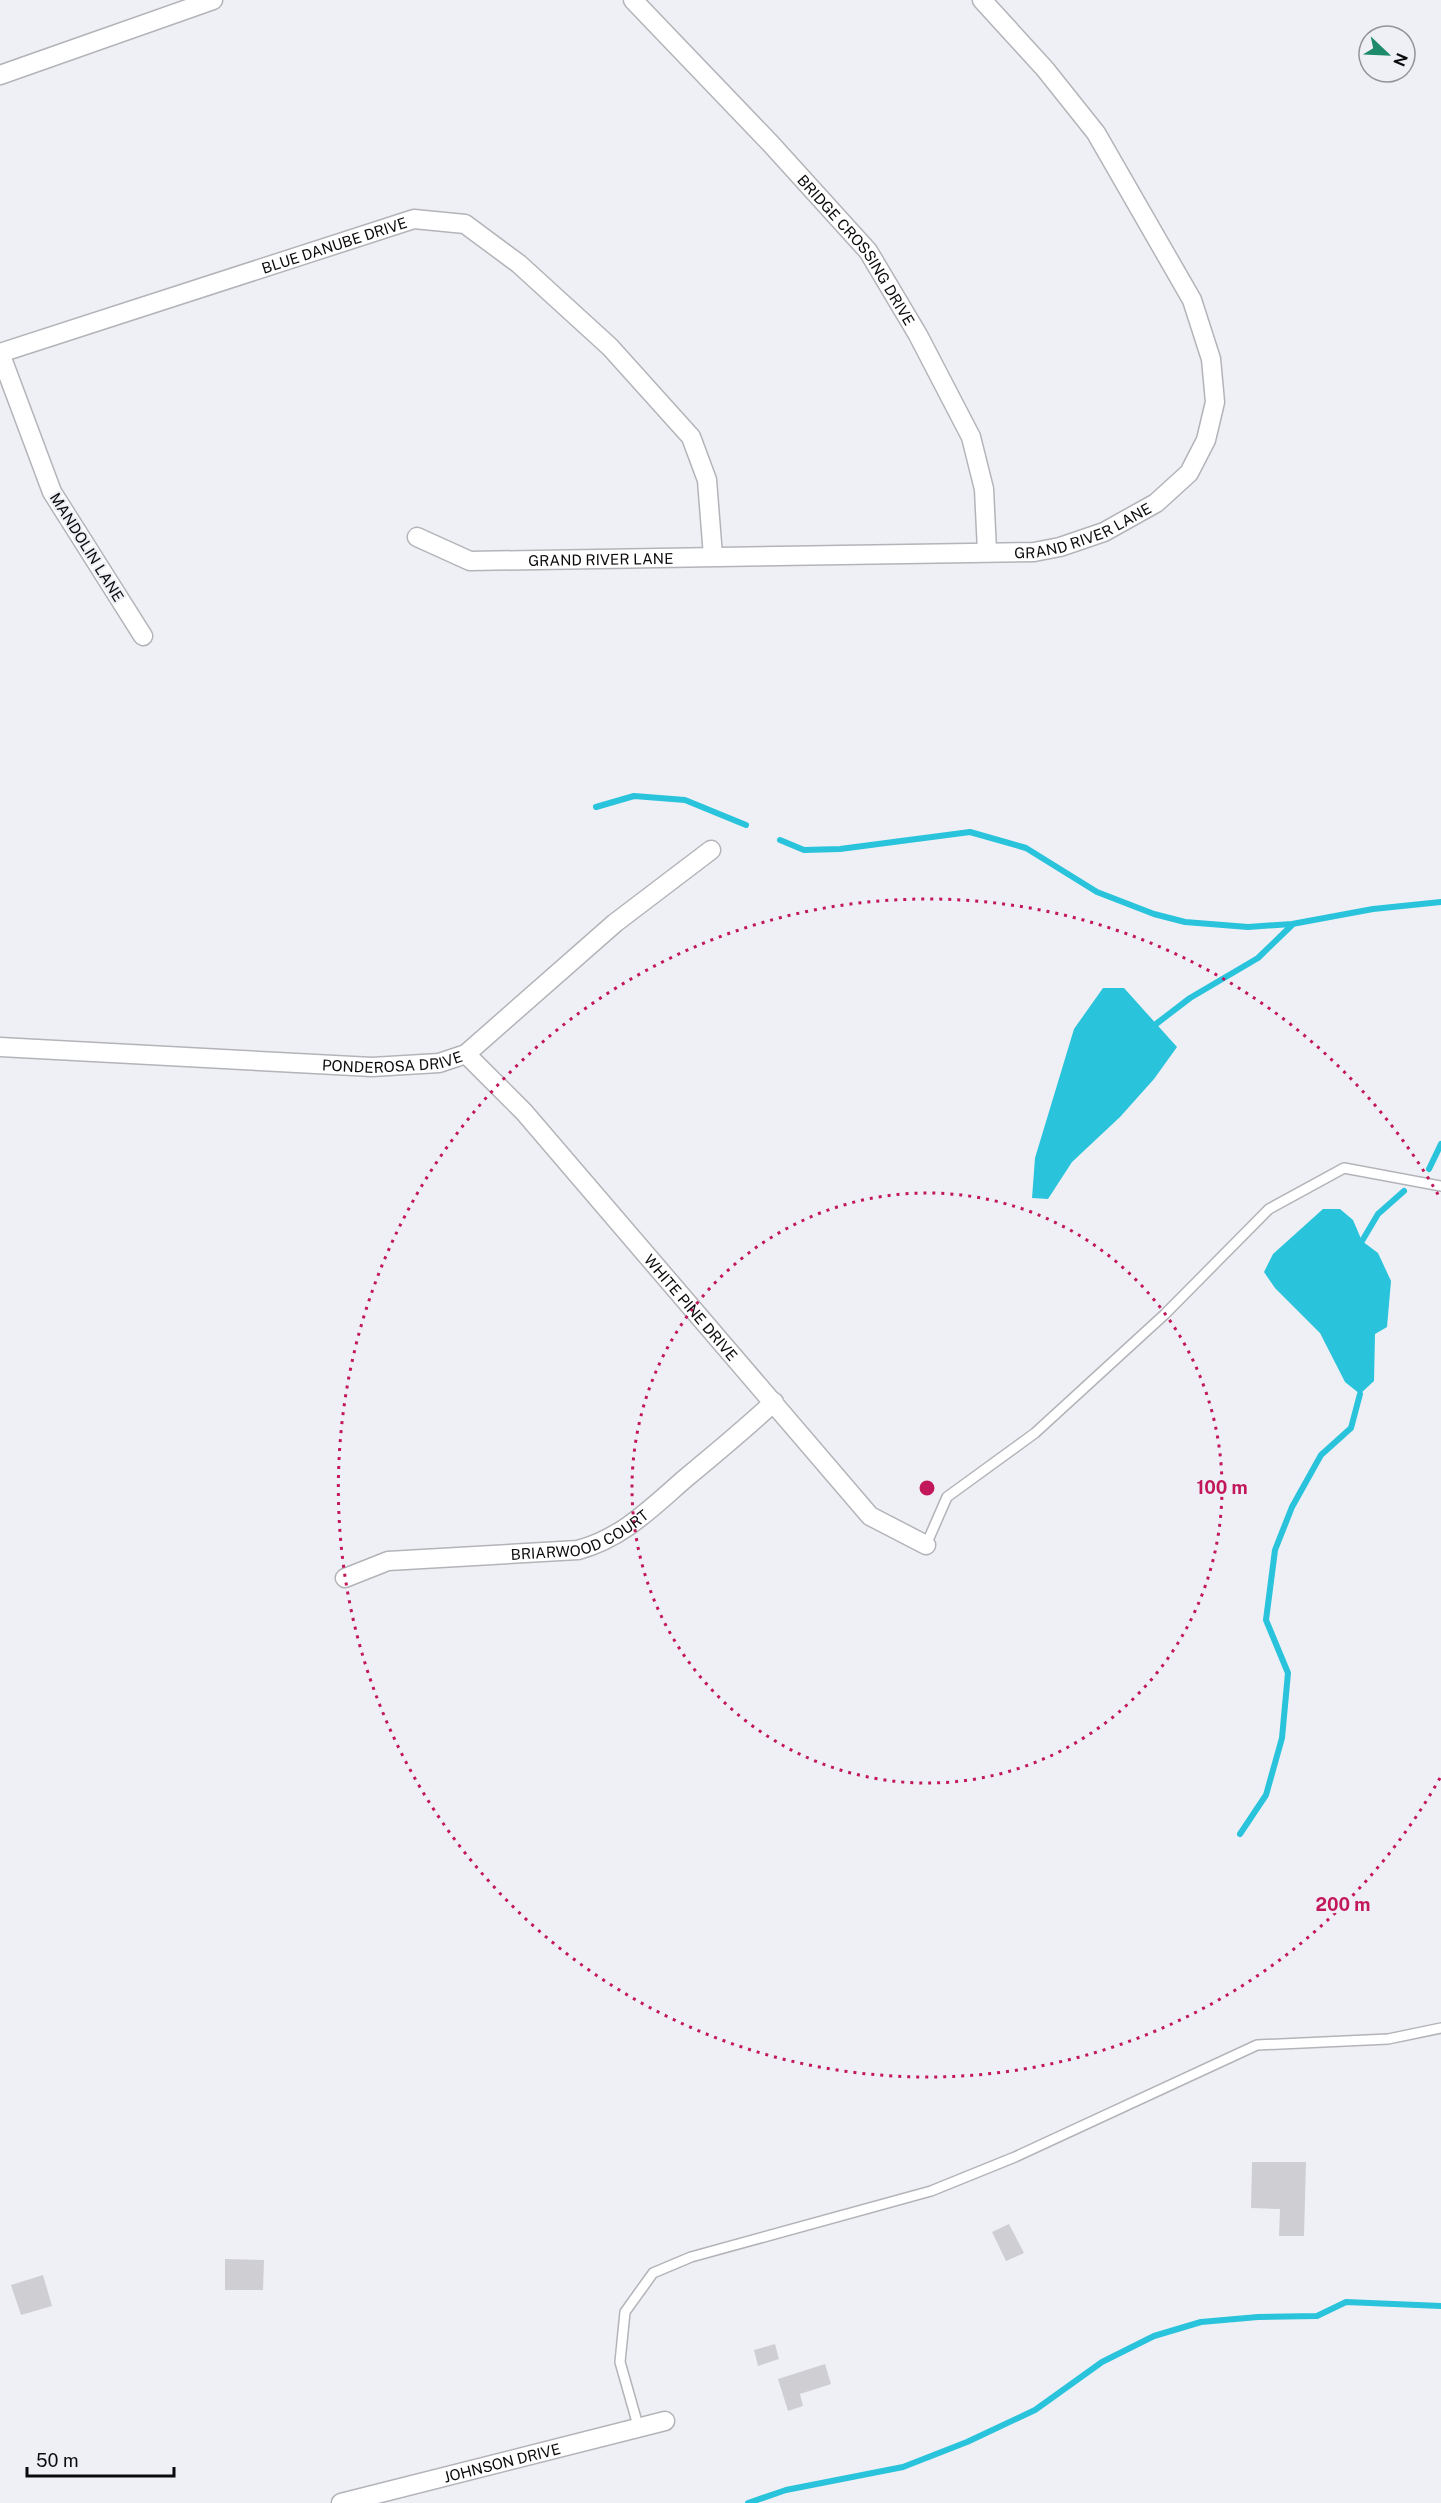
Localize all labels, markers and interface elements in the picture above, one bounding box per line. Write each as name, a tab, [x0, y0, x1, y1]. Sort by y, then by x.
north arrow	[1357, 24, 1417, 84]
text: N	[1389, 50, 1412, 69]
street label: BRIDGE CROSSING DRIVE	[794, 171, 919, 328]
street label: BLUE DANUBE DRIVE	[259, 213, 409, 276]
street label: MANDOLIN LANE	[47, 490, 127, 604]
street label: GRAND RIVER LANE	[1014, 499, 1154, 561]
street label: GRAND RIVER LANE	[528, 549, 673, 569]
street label: PONDEROSA DRIVE	[322, 1047, 464, 1076]
street label: WHITE PINE DRIVE	[641, 1251, 741, 1364]
text: 100 m	[1196, 1477, 1248, 1498]
centre of rings	[917, 1478, 937, 1498]
street label: BRIARWOOD COURT	[510, 1506, 651, 1562]
text: 200 m	[1316, 1894, 1370, 1915]
street label: JOHNSON DRIVE	[442, 2439, 562, 2485]
scale bar	[27, 2440, 174, 2478]
text: 50 m	[36, 2450, 79, 2471]

